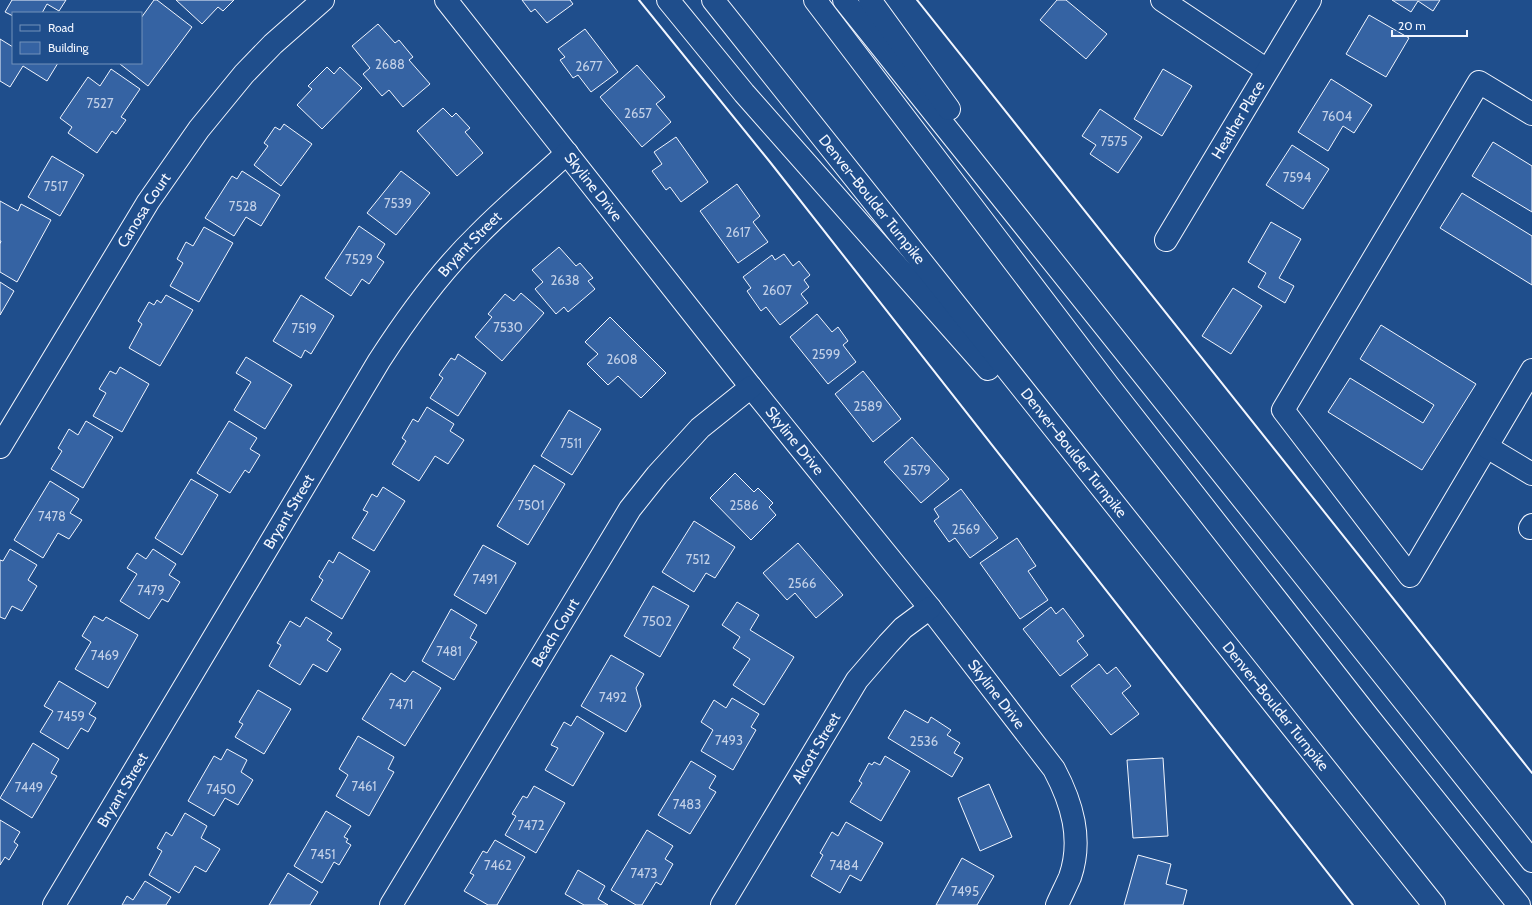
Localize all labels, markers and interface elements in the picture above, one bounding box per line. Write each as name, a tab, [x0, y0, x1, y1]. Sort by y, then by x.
legend	[12, 12, 142, 64]
scale bar	[1392, 12, 1467, 38]
text: 20 m	[1398, 18, 1426, 33]
text: Road	[48, 20, 74, 35]
text: Building	[48, 40, 90, 55]
house number: 2688	[375, 56, 405, 72]
house number: 2677	[575, 58, 603, 74]
street label: Heather Place	[1208, 77, 1269, 162]
house number: 7527	[87, 95, 114, 111]
house number: 2657	[624, 105, 652, 121]
house number: 7604	[1322, 108, 1353, 124]
street label: Denver–Boulder Turnpike	[815, 131, 929, 268]
house number: 7575	[1100, 133, 1128, 149]
street label: Skyline Drive	[561, 149, 626, 225]
house number: 7594	[1283, 169, 1312, 185]
street label: Canosa Court	[114, 170, 174, 251]
house number: 7517	[44, 178, 69, 194]
house number: 7539	[384, 195, 412, 211]
house number: 7528	[229, 198, 257, 214]
street label: Bryant Street	[434, 208, 505, 280]
house number: 2617	[726, 224, 751, 240]
house number: 7529	[345, 251, 373, 267]
house number: 2638	[550, 272, 580, 288]
house number: 2607	[762, 282, 792, 298]
house number: 7530	[493, 319, 523, 335]
house number: 7519	[291, 320, 317, 336]
house number: 2599	[812, 346, 840, 362]
house number: 2608	[606, 351, 638, 367]
street label: Denver–Boulder Turnpike	[1017, 385, 1131, 521]
house number: 2589	[853, 398, 883, 414]
street label: Skyline Drive	[762, 403, 828, 479]
house number: 7511	[560, 435, 582, 451]
house number: 2579	[903, 462, 931, 478]
street label: Bryant Street	[260, 471, 318, 552]
house number: 7501	[518, 497, 544, 513]
house number: 2586	[729, 497, 759, 513]
house number: 7478	[38, 508, 66, 524]
house number: 2569	[952, 521, 980, 537]
house number: 7512	[686, 551, 710, 567]
house number: 7491	[472, 571, 498, 587]
house number: 2566	[788, 575, 816, 591]
house number: 7479	[137, 582, 165, 598]
street label: Beach Court	[528, 595, 583, 670]
house number: 7502	[642, 613, 672, 629]
street label: Denver–Boulder Turnpike	[1219, 638, 1333, 775]
house number: 7481	[436, 643, 462, 659]
house number: 7469	[91, 647, 119, 663]
street label: Skyline Drive	[964, 656, 1029, 733]
house number: 7492	[599, 689, 627, 705]
house number: 7471	[389, 696, 413, 712]
house number: 7459	[57, 708, 85, 724]
street label: Alcott Street	[788, 709, 844, 787]
house number: 7493	[715, 732, 743, 748]
house number: 2536	[910, 733, 938, 749]
street label: Bryant Street	[94, 749, 152, 830]
house number: 7461	[351, 778, 377, 794]
house number: 7449	[15, 779, 43, 795]
house number: 7450	[206, 781, 236, 797]
house number: 7483	[673, 796, 701, 812]
house number: 7472	[518, 817, 545, 833]
house number: 7451	[311, 846, 335, 862]
house number: 7462	[484, 857, 512, 873]
house number: 7484	[830, 857, 859, 873]
house number: 7473	[630, 865, 658, 881]
house number: 7495	[951, 883, 979, 899]

